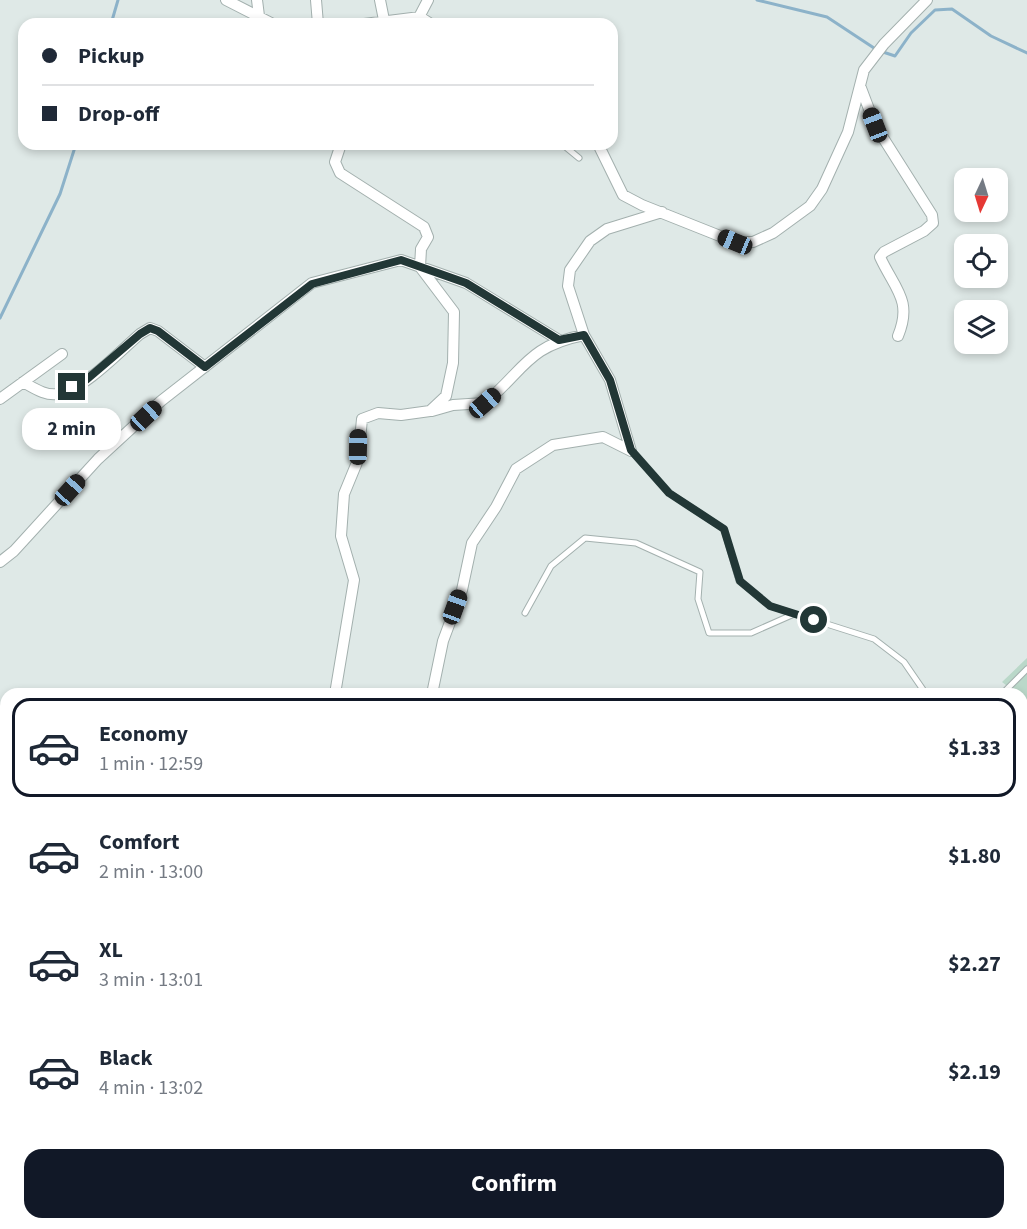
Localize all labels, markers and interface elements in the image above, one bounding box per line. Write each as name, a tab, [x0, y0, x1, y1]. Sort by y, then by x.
text: Pickup	[78, 40, 144, 72]
text: Drop-off	[78, 98, 159, 130]
car	[860, 105, 890, 145]
north arrow	[954, 168, 1008, 222]
map controls	[954, 168, 1008, 354]
car	[715, 227, 755, 257]
button: locate	[954, 234, 1008, 288]
button: layers	[954, 300, 1008, 354]
route end	[58, 373, 85, 400]
car	[466, 384, 504, 422]
car	[127, 397, 165, 435]
callout: 2 min	[22, 408, 122, 450]
text: 2 min	[47, 415, 96, 443]
car	[349, 429, 367, 465]
car	[51, 471, 89, 509]
car	[440, 587, 470, 627]
route start	[800, 606, 827, 633]
text: Economy	[99, 718, 188, 750]
icon: car	[27, 721, 81, 775]
text: $1.33	[948, 732, 1001, 764]
text: 1 min · 12:59	[99, 750, 203, 778]
text: Comfort	[99, 826, 180, 858]
icon: car	[27, 829, 81, 883]
text: $1.80	[948, 840, 1001, 872]
text: 2 min · 13:00	[99, 858, 203, 886]
text: XL	[99, 934, 123, 966]
icon: car	[27, 937, 81, 991]
text: $2.27	[948, 948, 1001, 980]
text: 3 min · 13:01	[99, 966, 203, 994]
text: Black	[99, 1042, 153, 1074]
icon: car	[27, 1045, 81, 1099]
text: $2.19	[948, 1056, 1001, 1088]
text: 4 min · 13:02	[99, 1074, 203, 1102]
button: Confirm	[24, 1149, 1004, 1218]

